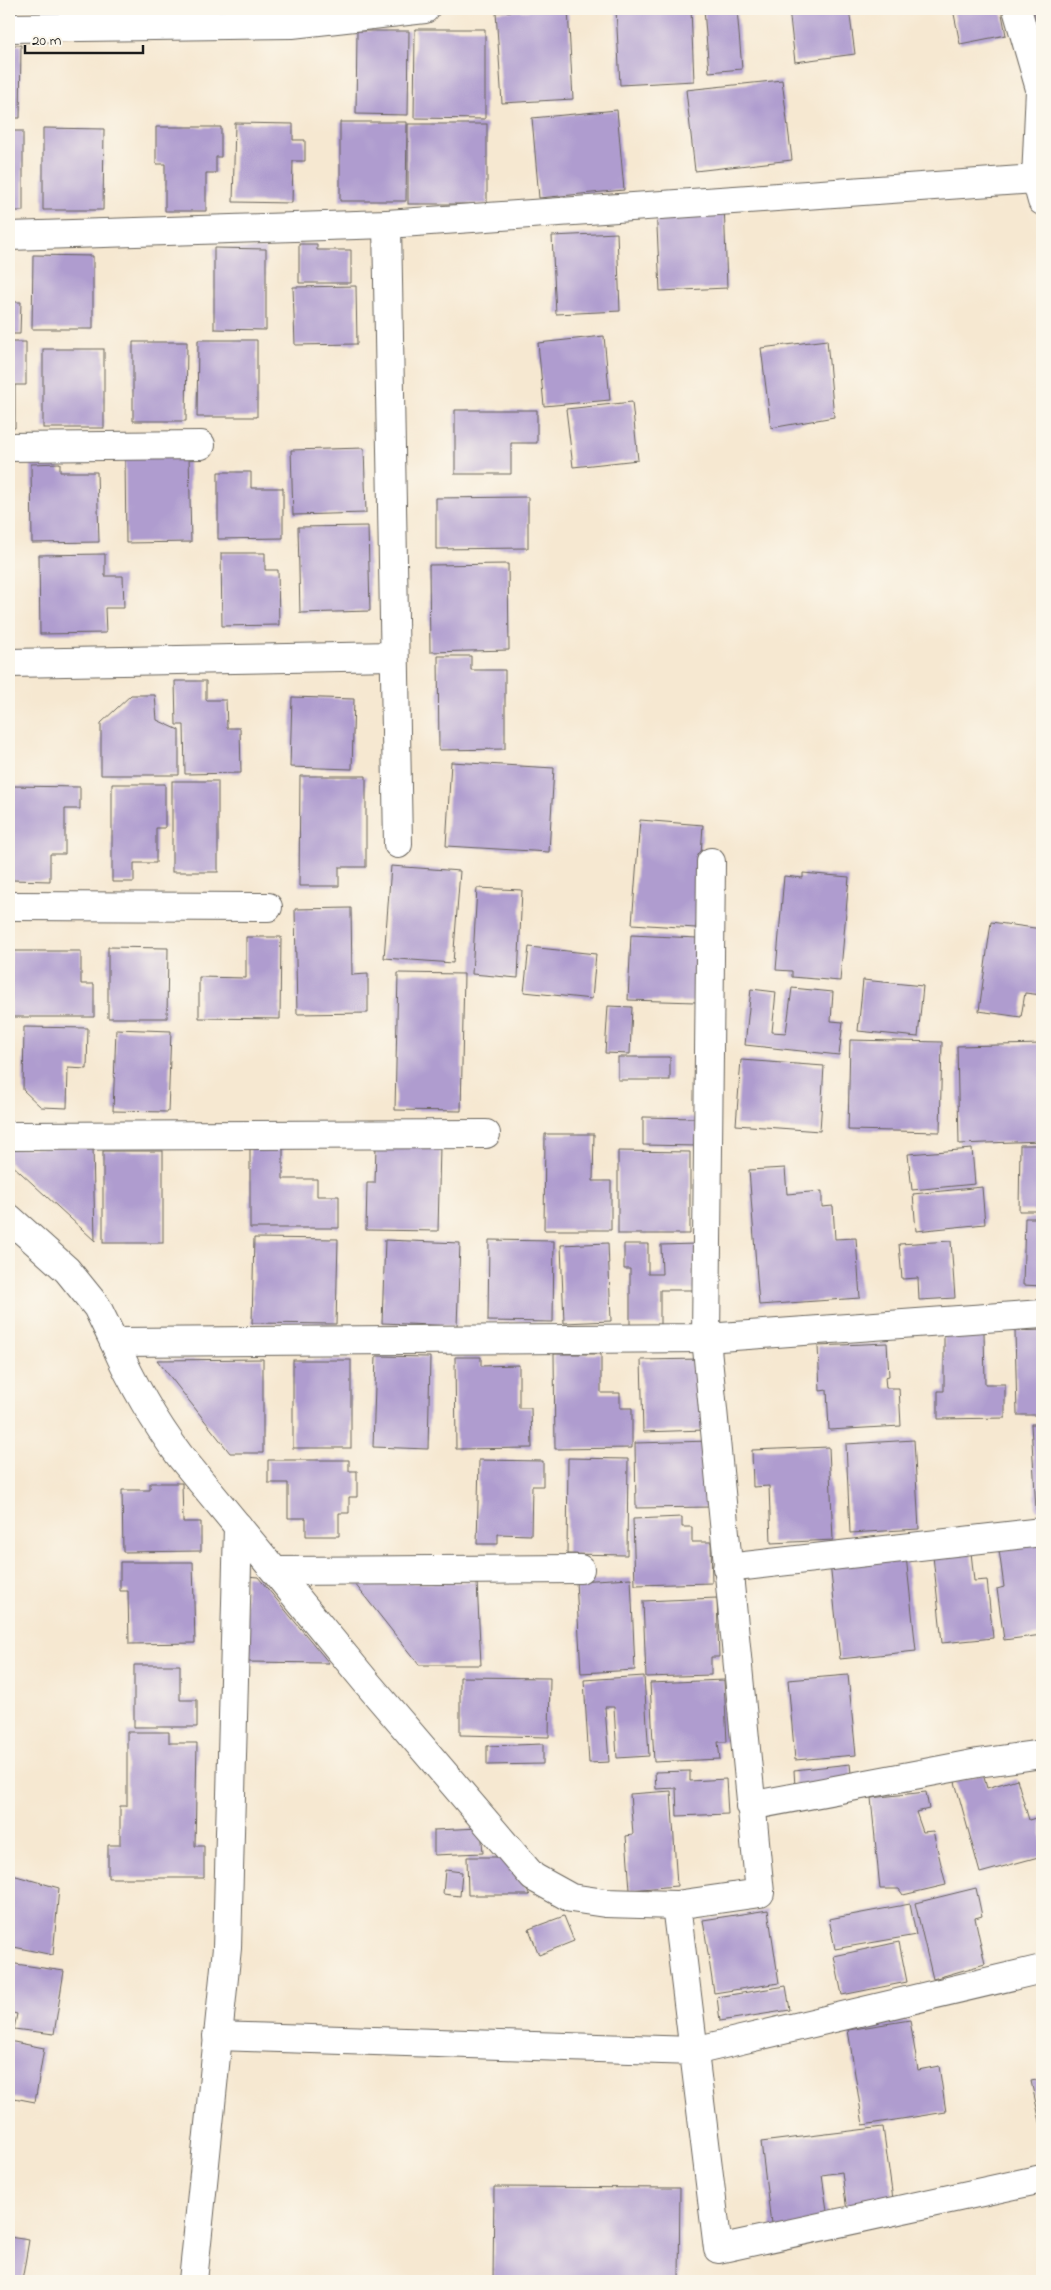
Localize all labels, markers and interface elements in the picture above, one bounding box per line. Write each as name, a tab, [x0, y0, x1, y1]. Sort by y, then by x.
scale bar	[25, 22, 142, 54]
text: 20 m	[32, 30, 62, 52]

